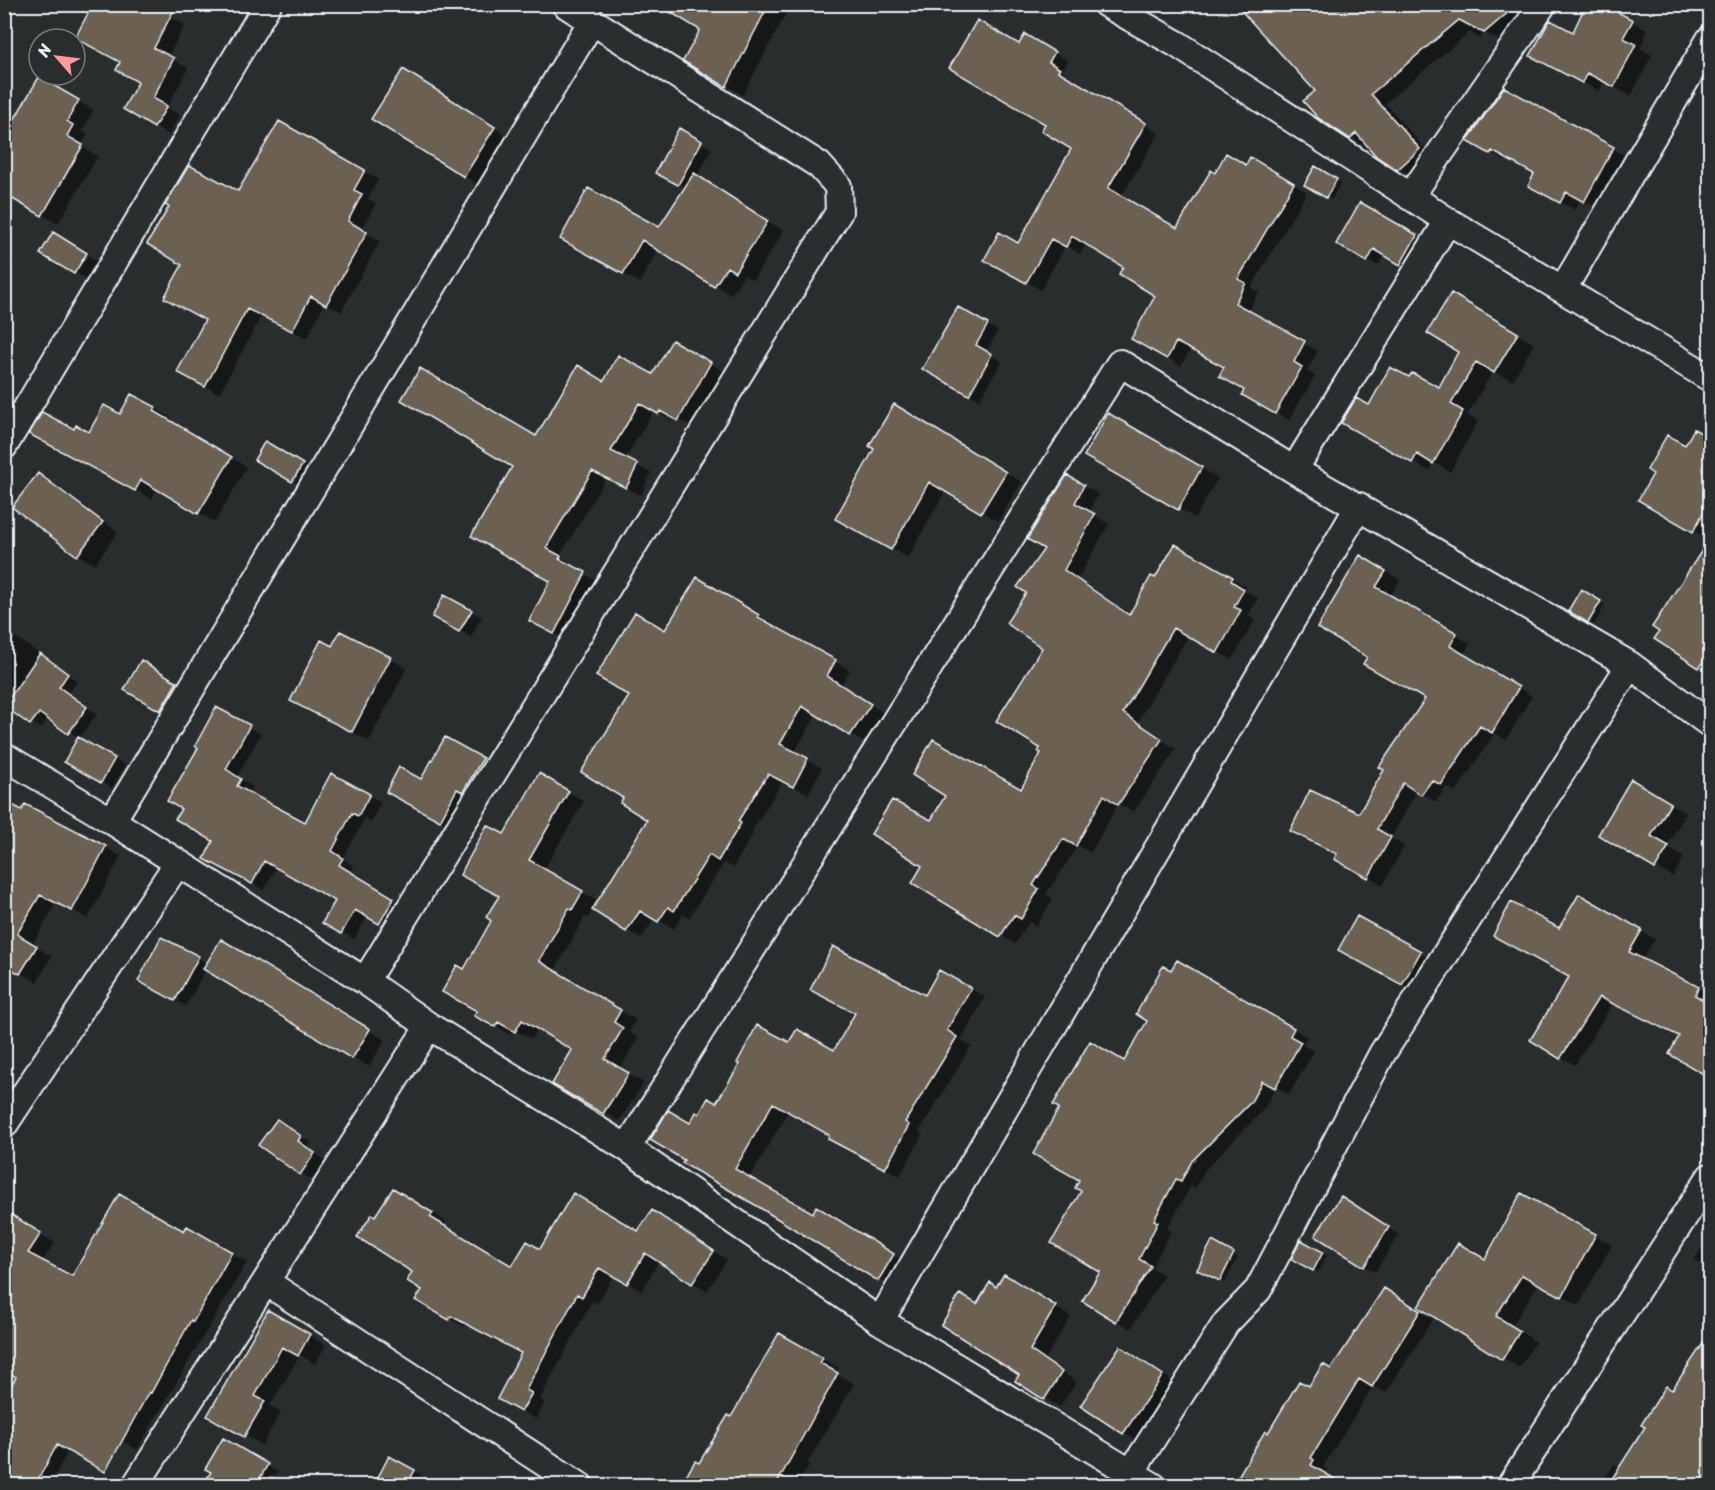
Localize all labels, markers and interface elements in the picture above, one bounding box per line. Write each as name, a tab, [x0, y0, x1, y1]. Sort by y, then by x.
north arrow	[27, 27, 87, 87]
text: N	[28, 38, 60, 63]

